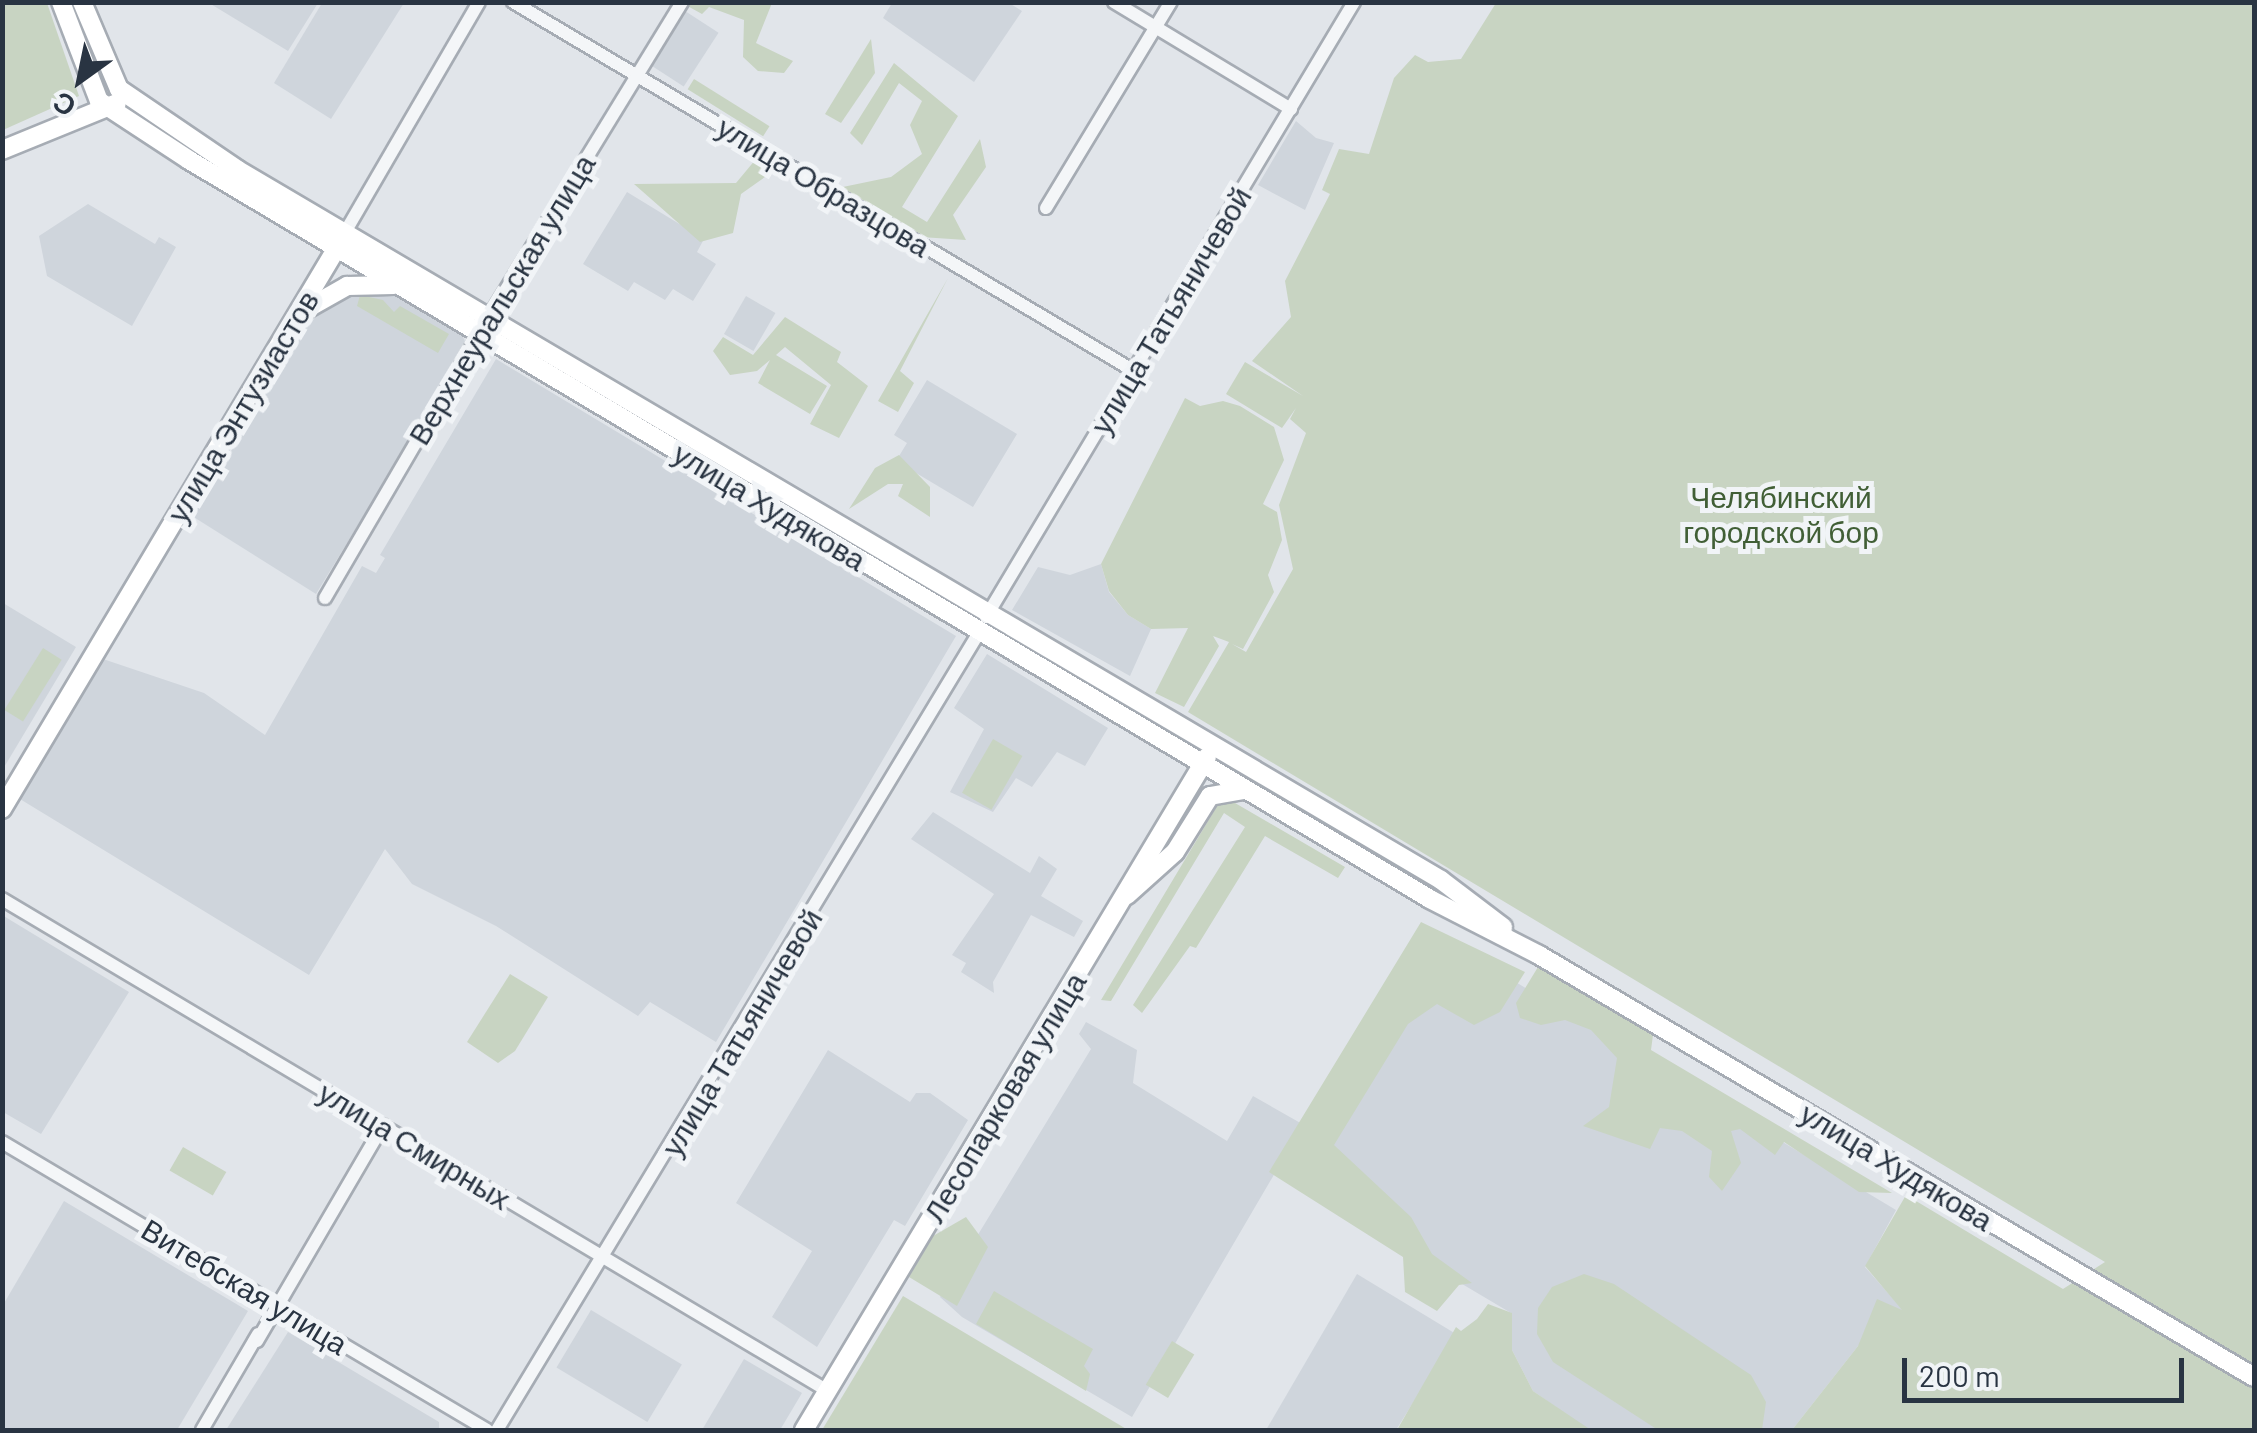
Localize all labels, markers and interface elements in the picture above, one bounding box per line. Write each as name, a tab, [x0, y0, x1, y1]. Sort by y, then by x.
north arrow	[30, 30, 130, 130]
text: С	[46, 85, 81, 125]
street label: улица Образцова	[711, 108, 937, 264]
street label: Верхнеуральская улица	[400, 147, 602, 451]
street label: улица Татьяничевой	[1082, 180, 1258, 440]
street label: улица Энтузиастов	[159, 284, 325, 528]
street label: улица Худякова	[667, 434, 873, 578]
park label: Челябинский городской бор	[1683, 478, 1879, 548]
street label: улица Татьяничевой	[653, 902, 829, 1162]
street label: Лесопарковая улица	[915, 966, 1093, 1228]
street label: улица Смирных	[313, 1074, 517, 1216]
street label: улица Худякова	[1794, 1094, 2000, 1238]
street label: Витебская улица	[136, 1210, 354, 1362]
scale bar	[1907, 1338, 2190, 1400]
text: 200 m	[1919, 1357, 2000, 1393]

